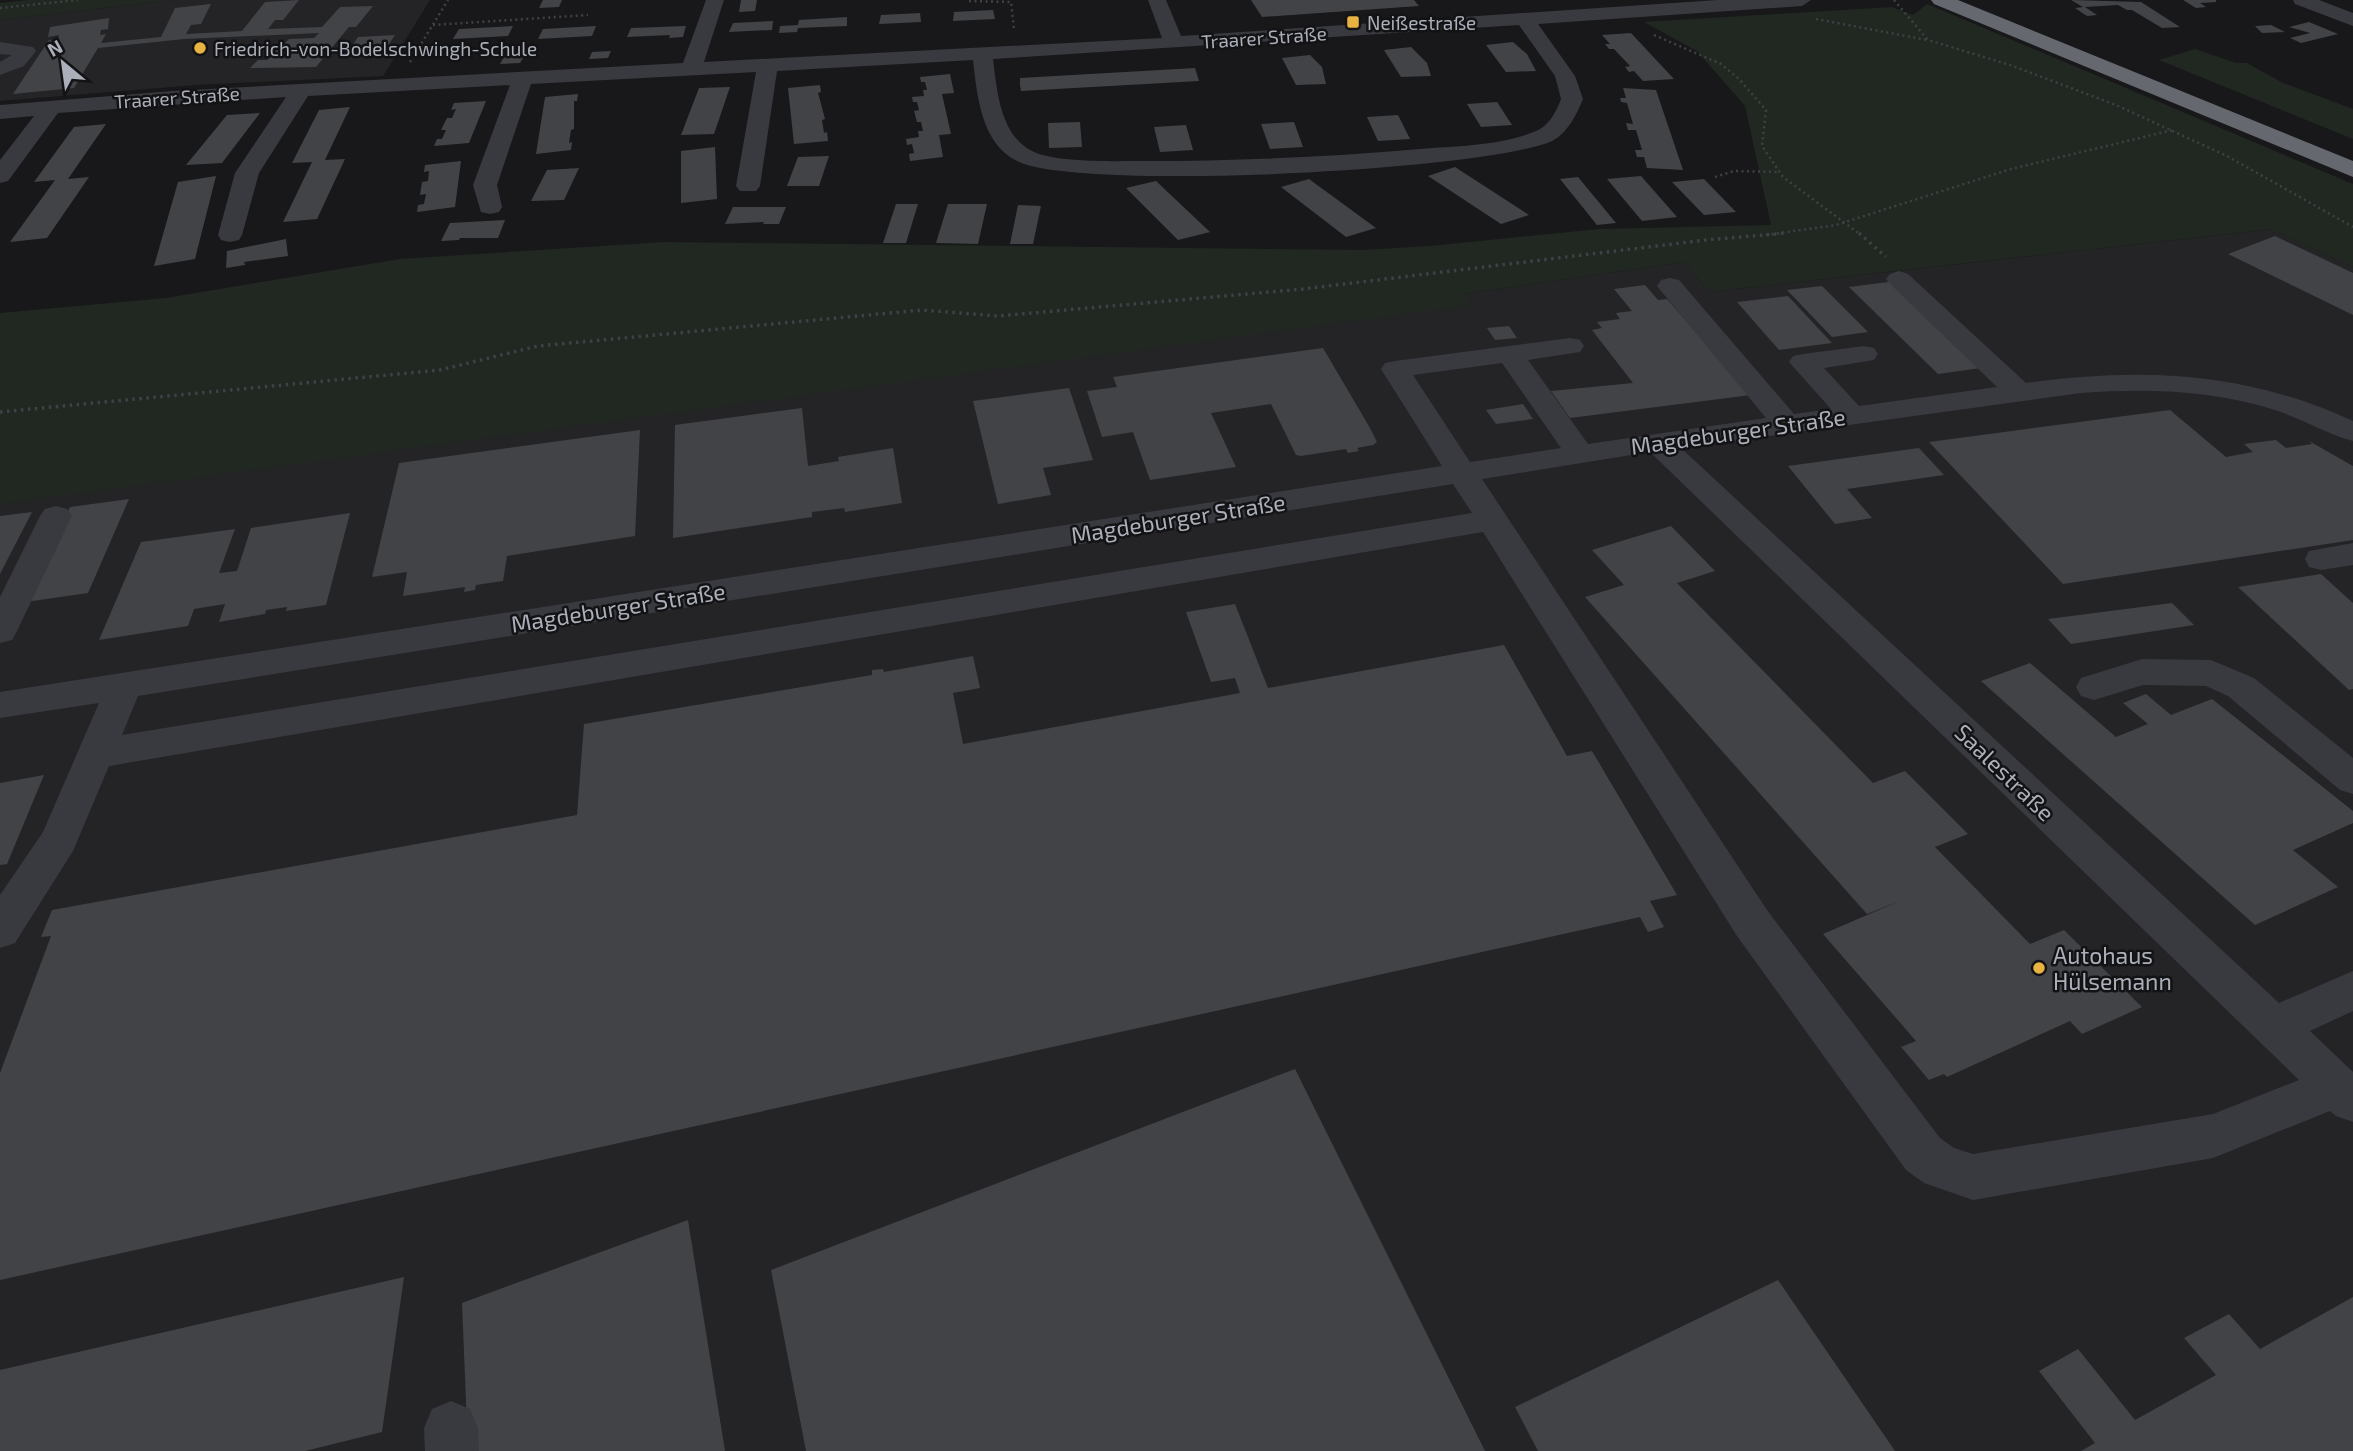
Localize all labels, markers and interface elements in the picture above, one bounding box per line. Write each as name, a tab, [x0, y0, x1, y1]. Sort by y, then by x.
place label: Neißestraße	[1367, 11, 1476, 34]
marker: Neißestraße	[1345, 14, 1361, 30]
street label: Traarer Straße	[1201, 21, 1327, 53]
north arrow	[28, 28, 98, 98]
text: N	[43, 34, 66, 61]
place label: Friedrich-von-Bodelschwingh-Schule	[214, 37, 537, 60]
marker: Friedrich-von-Bodelschwingh-Schule	[192, 40, 208, 56]
street label: Traarer Straße	[114, 81, 240, 113]
street label: Magdeburger Straße	[1629, 402, 1847, 460]
street label: Magdeburger Straße	[1069, 487, 1287, 549]
street label: Magdeburger Straße	[509, 576, 727, 638]
street label: Saalestraße	[1949, 718, 2061, 826]
place label: Autohaus Hülsemann	[2053, 941, 2172, 995]
marker: Autohaus Hülsemann	[2031, 960, 2047, 976]

